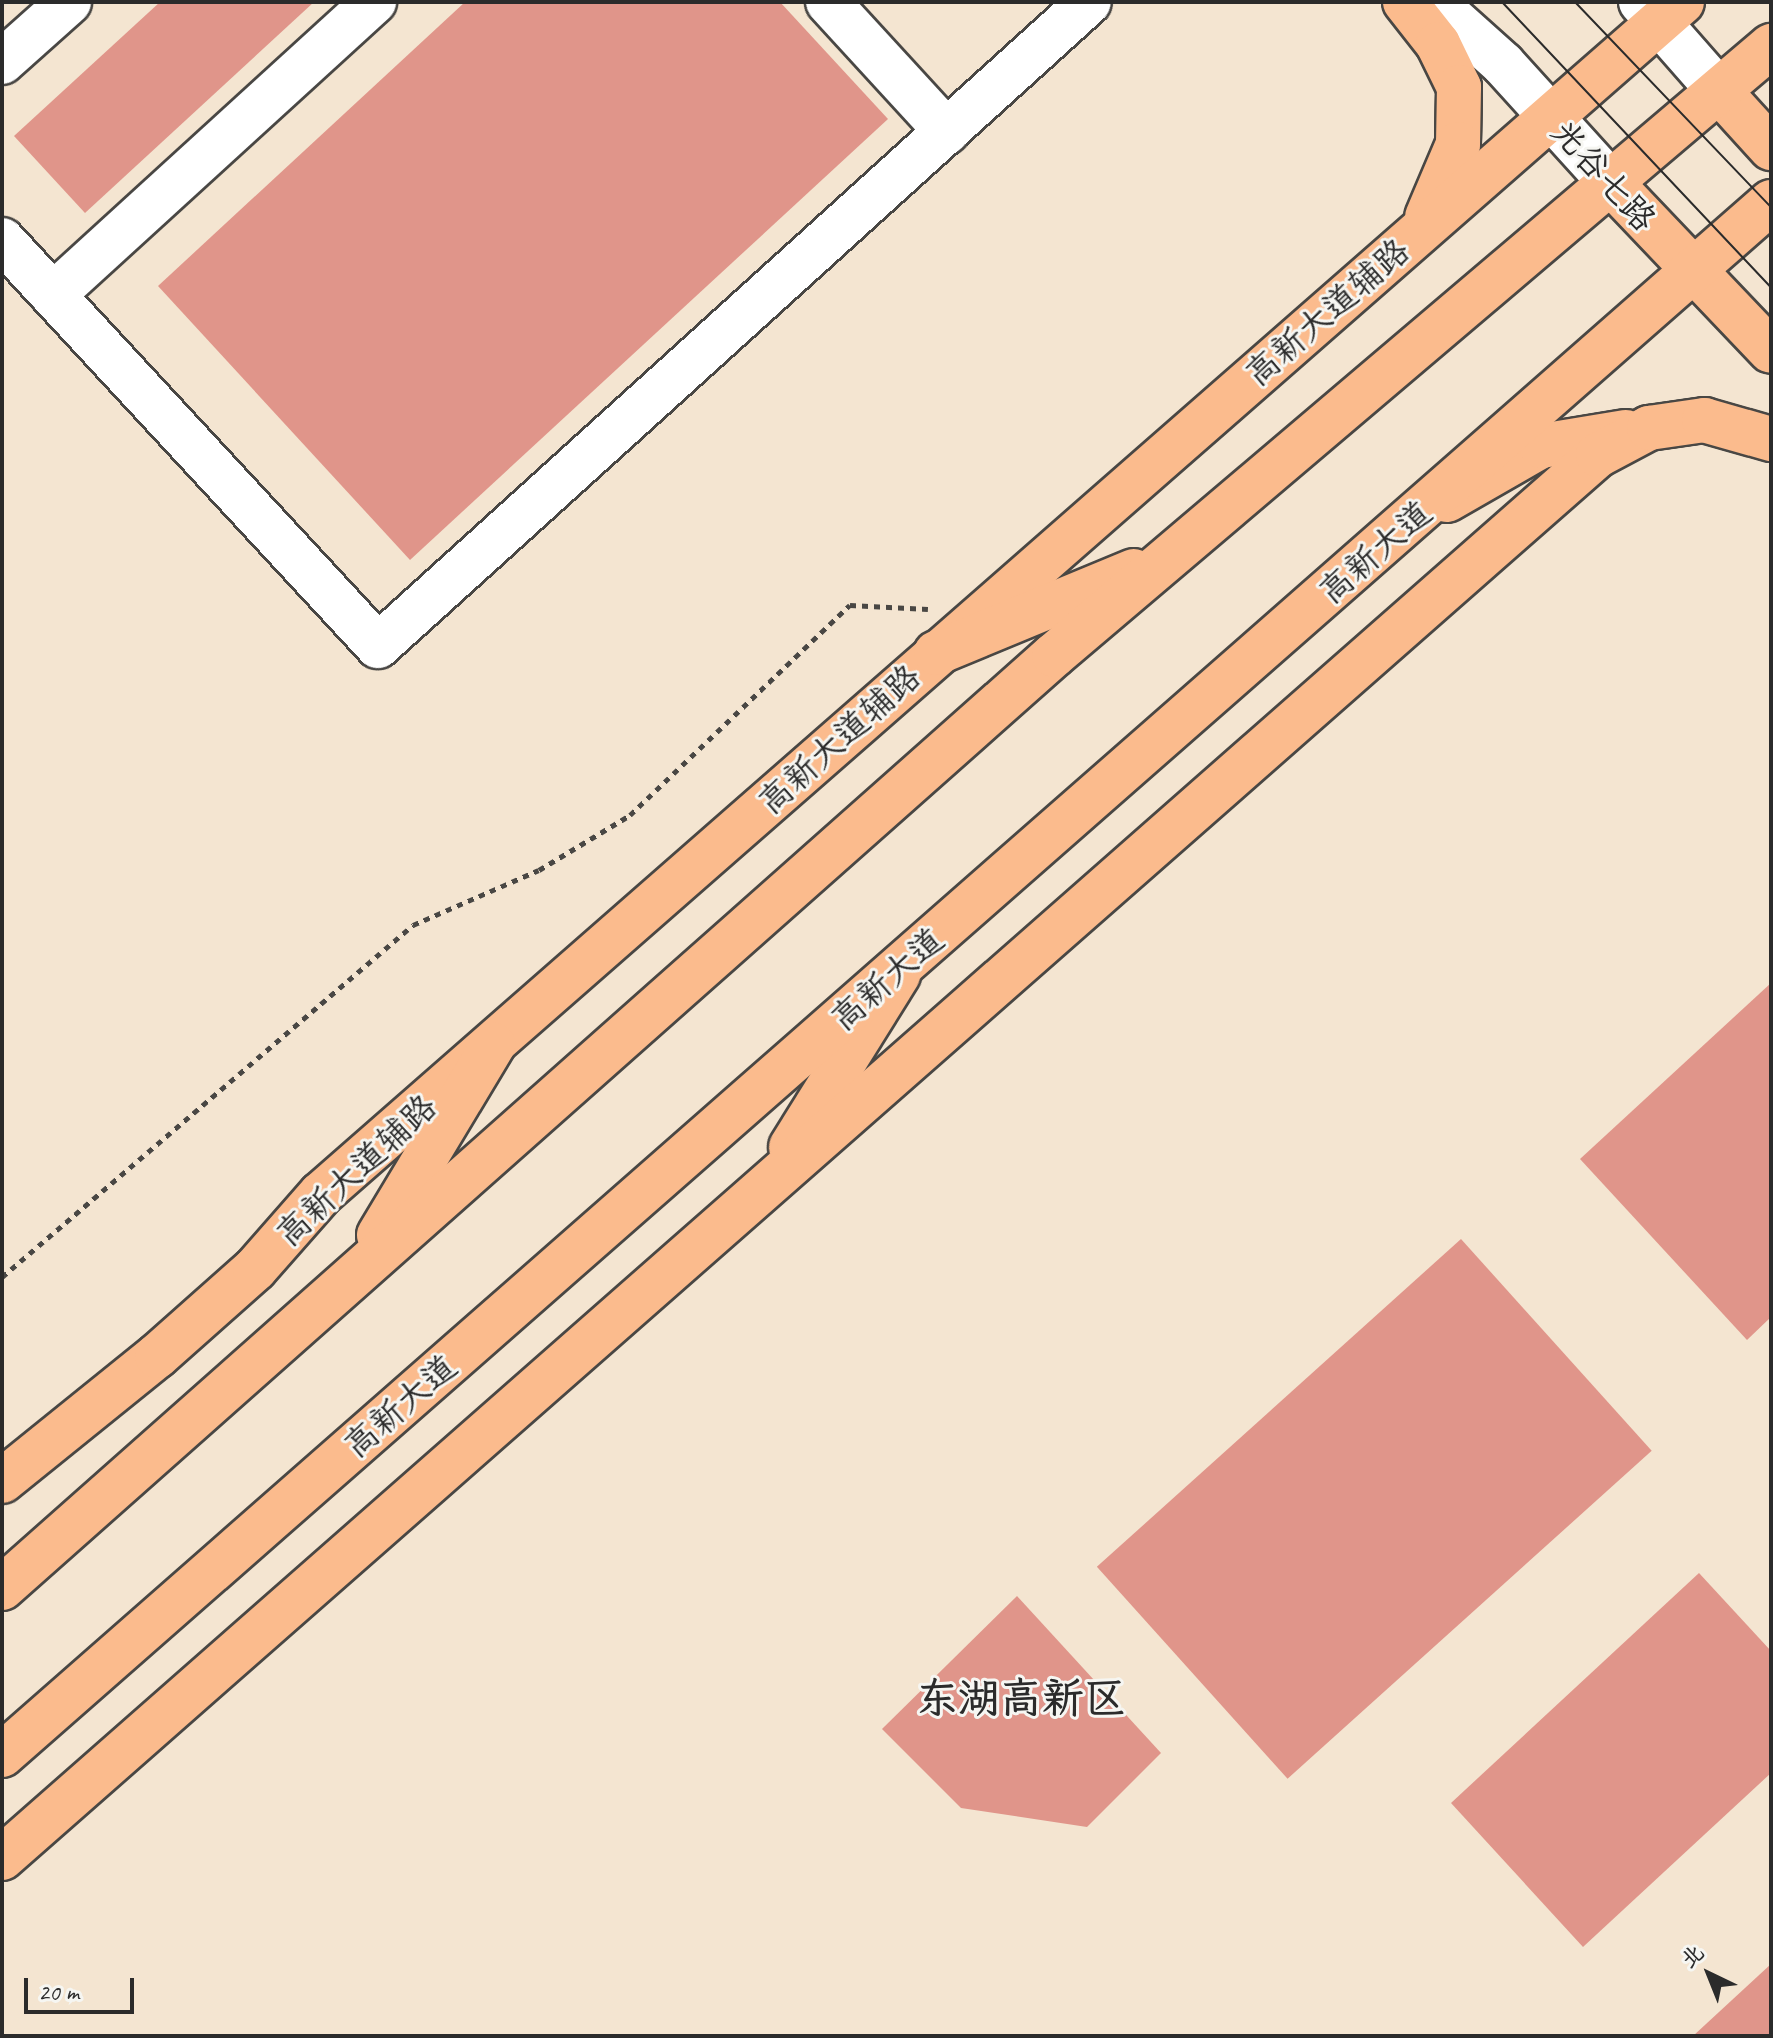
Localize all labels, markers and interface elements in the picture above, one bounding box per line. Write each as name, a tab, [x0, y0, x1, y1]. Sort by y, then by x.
street label: 光谷七路	[1543, 111, 1665, 239]
street label: 高新大道辅路	[1237, 230, 1417, 394]
street label: 高新大道	[1310, 492, 1440, 612]
street label: 高新大道辅路	[750, 656, 928, 822]
street label: 高新大道	[822, 919, 952, 1039]
street label: 高新大道辅路	[267, 1086, 445, 1254]
street label: 高新大道	[335, 1346, 465, 1466]
district label: 东湖高新区	[916, 1674, 1126, 1724]
north arrow	[1669, 1934, 1749, 2014]
text: 北	[1675, 1939, 1710, 1974]
scale bar	[28, 1962, 138, 2012]
text: 20 m	[38, 1977, 79, 2007]

